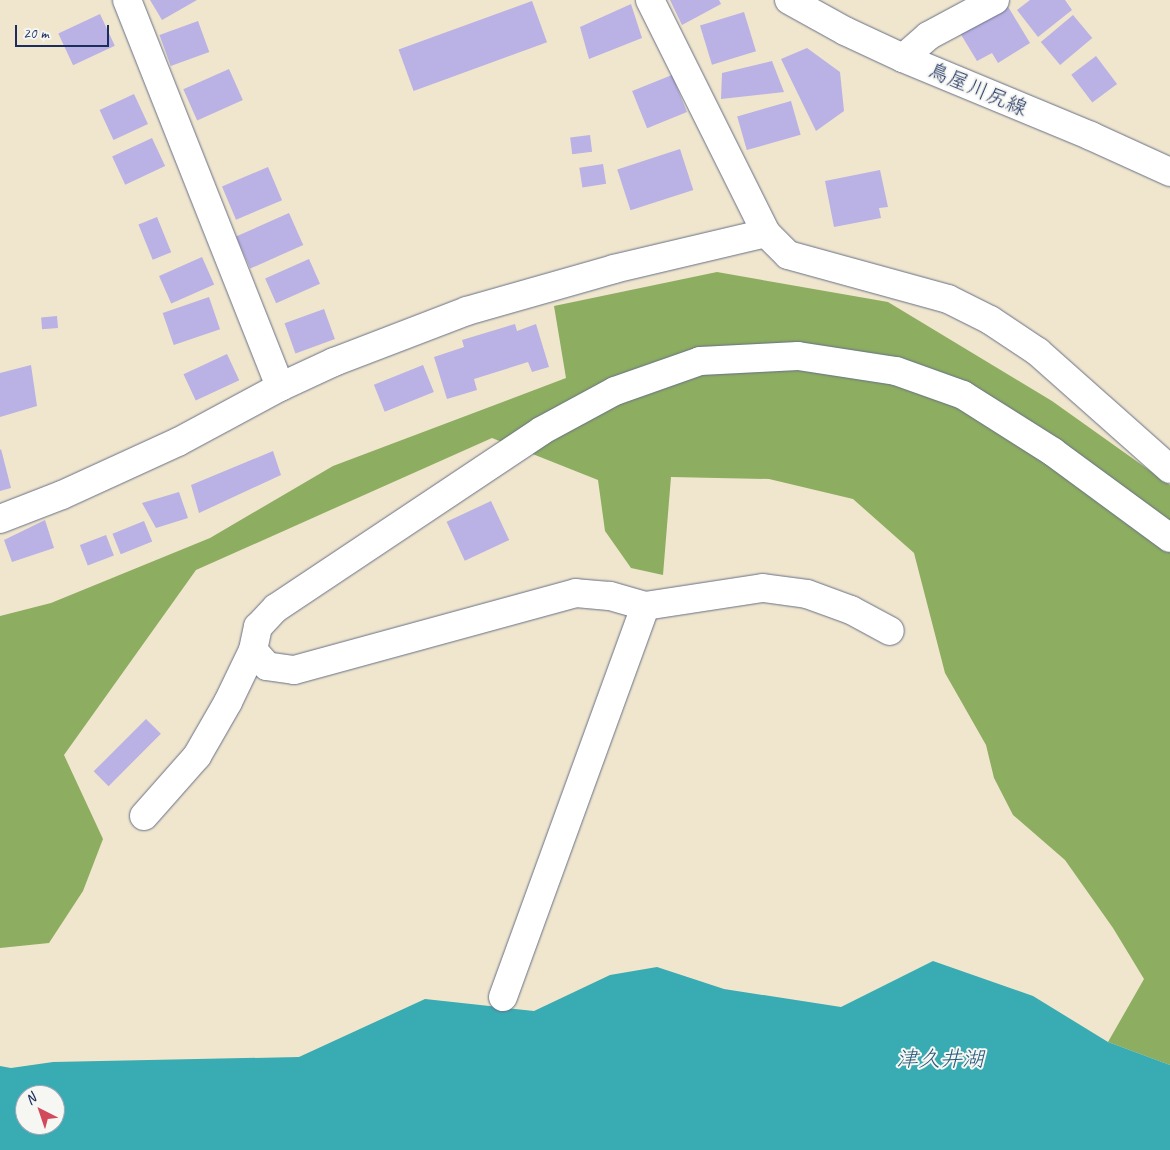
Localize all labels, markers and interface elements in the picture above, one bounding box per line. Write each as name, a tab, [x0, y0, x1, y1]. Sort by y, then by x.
scale bar	[18, 15, 111, 47]
text: 20 m	[23, 24, 49, 43]
street label: 鳥屋川尻線	[925, 57, 1031, 121]
water label: 津久井湖	[896, 1047, 984, 1073]
north arrow	[15, 1085, 65, 1135]
text: N	[22, 1090, 39, 1108]

